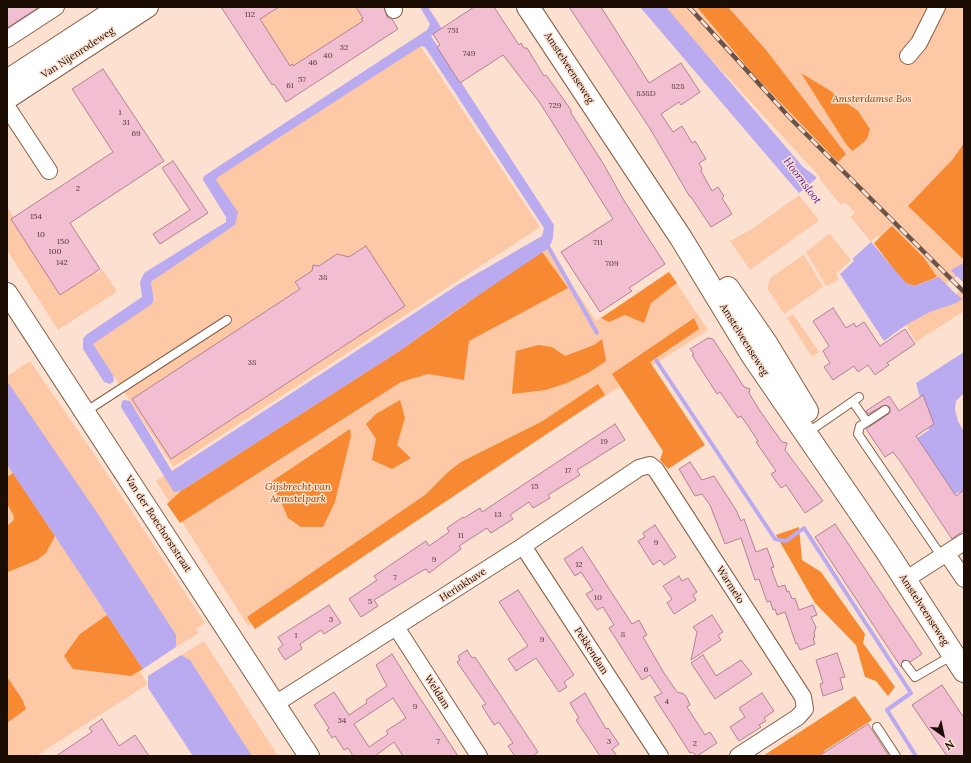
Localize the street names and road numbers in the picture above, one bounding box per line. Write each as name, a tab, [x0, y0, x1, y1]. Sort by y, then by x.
street label: Van Nijenrodeweg	[39, 25, 117, 81]
street label: Amstelveenseweg	[541, 30, 597, 106]
street label: Amstelveenseweg	[717, 302, 771, 378]
street label: Van der Boechorststraat	[122, 473, 194, 575]
street label: Warmelo	[714, 564, 746, 606]
street label: Herinkhave	[437, 566, 489, 604]
street label: Amstelveenseweg	[896, 572, 952, 648]
street label: Pekkendam	[571, 625, 611, 677]
street label: Weldam	[422, 673, 452, 711]

